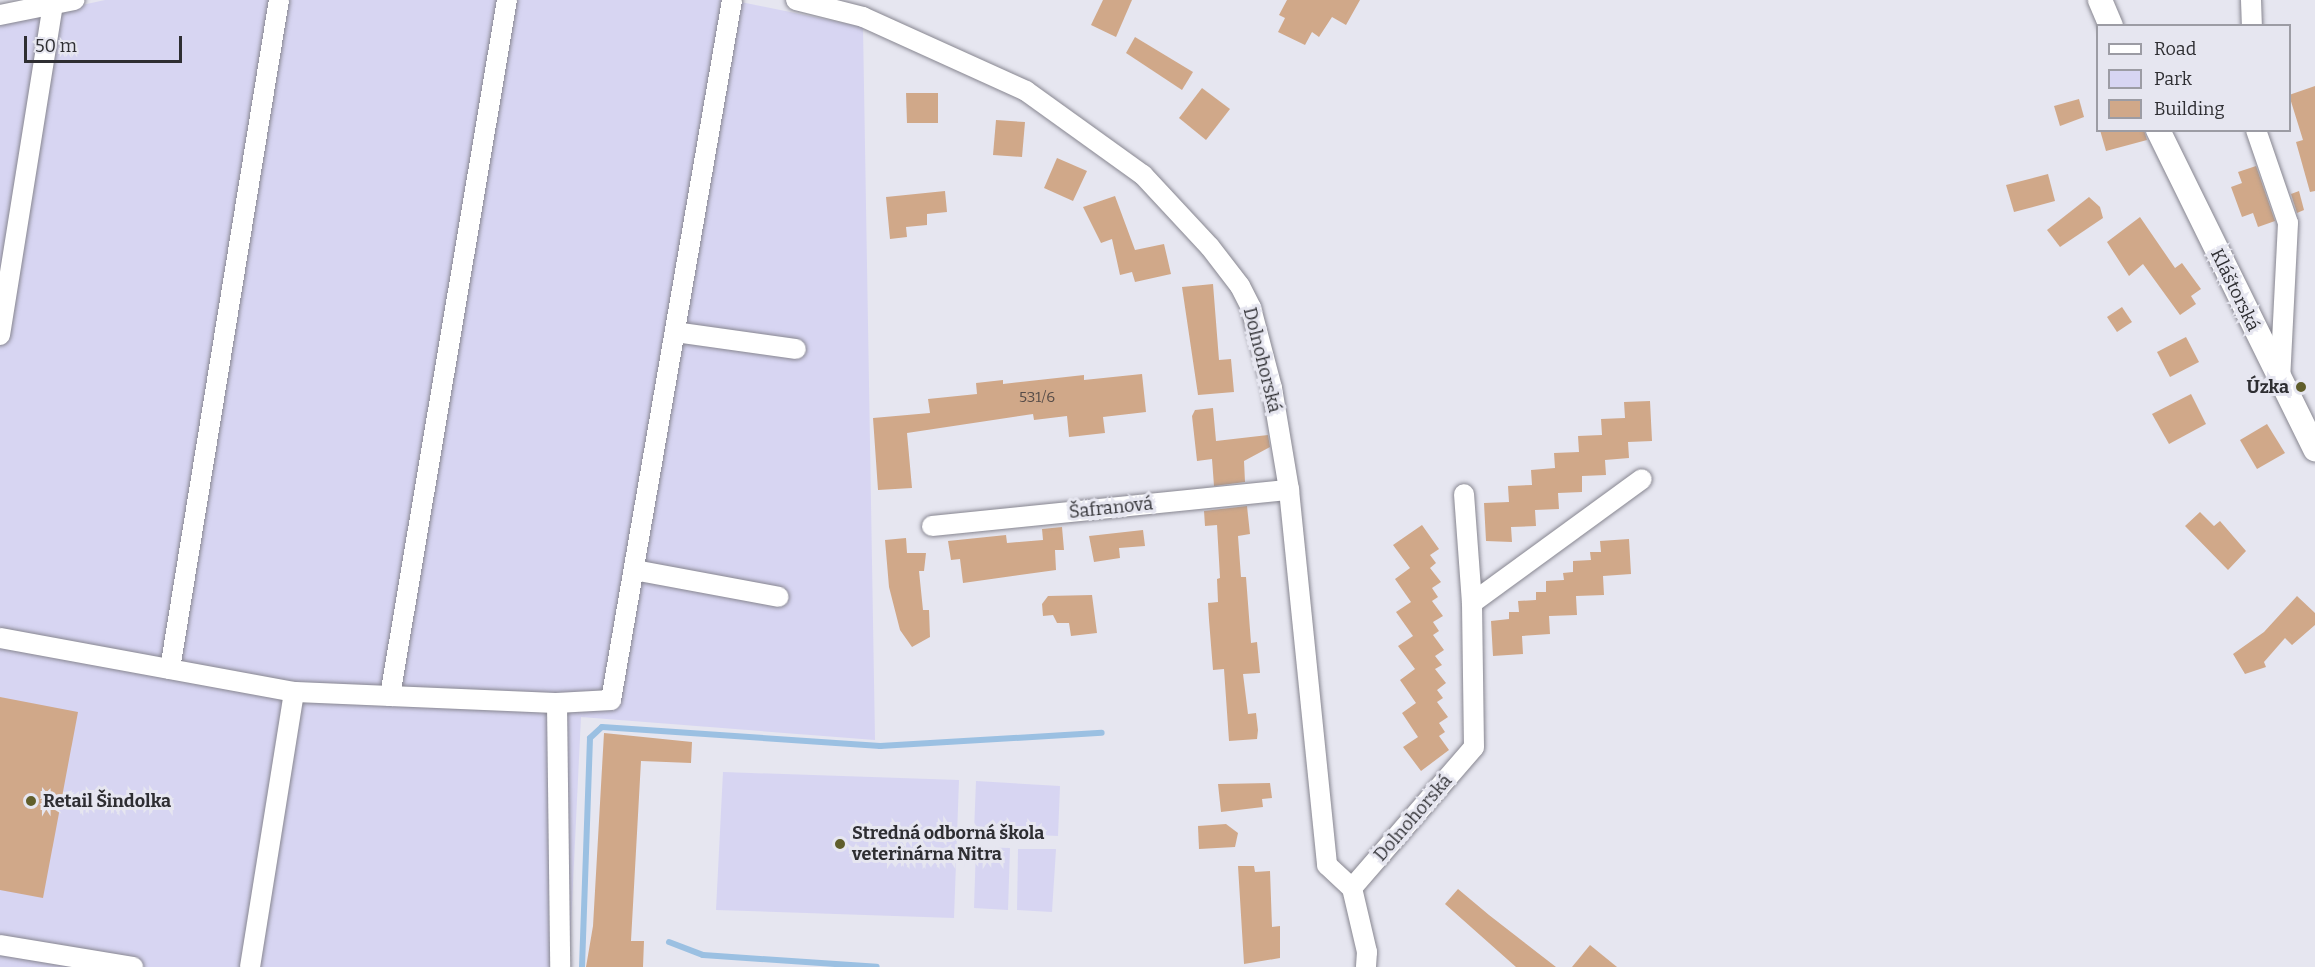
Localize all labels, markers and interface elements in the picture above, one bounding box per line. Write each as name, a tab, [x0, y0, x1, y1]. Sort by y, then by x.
scale bar	[27, 24, 184, 62]
legend	[2096, 24, 2291, 132]
text: 50 m	[35, 35, 77, 57]
text: Road	[2154, 38, 2196, 60]
text: Park	[2154, 68, 2192, 90]
text: Building	[2154, 98, 2225, 120]
street label: Kláštorská	[2206, 245, 2264, 335]
street label: Dolnohorská	[1239, 305, 1285, 415]
place label: Úzka	[2247, 376, 2289, 398]
marker: Úzka	[2294, 380, 2308, 394]
house number: 531/6	[1019, 389, 1055, 407]
street label: Šafranová	[1068, 493, 1154, 523]
street label: Dolnohorská	[1370, 770, 1456, 866]
place label: Retail Šindolka	[43, 790, 171, 812]
marker: Retail Šindolka	[24, 794, 38, 808]
place label: Stredná odborná škola veterinárna Nitra	[852, 823, 1044, 866]
marker: Stredná odborná škola veterinárna Nitra	[833, 837, 847, 851]

